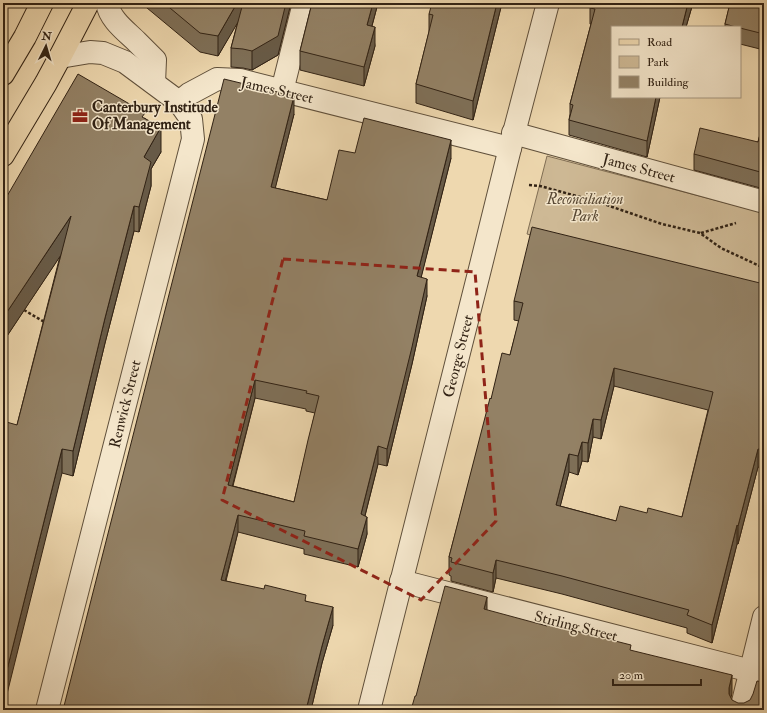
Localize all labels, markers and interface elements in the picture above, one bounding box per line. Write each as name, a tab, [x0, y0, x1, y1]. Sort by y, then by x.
north arrow	[26, 26, 66, 66]
legend	[611, 26, 741, 98]
text: N	[40, 30, 53, 44]
text: Road	[647, 35, 672, 50]
text: Park	[647, 55, 669, 70]
street label: James Street	[237, 73, 315, 109]
text: Building	[647, 75, 690, 90]
place label: Canterbury Institude Of Management	[92, 98, 219, 135]
office icon: Canterbury Institude Of Management	[71, 107, 89, 125]
street label: James Street	[599, 149, 677, 188]
park label: Reconciliation Park	[546, 190, 623, 226]
street label: George Street	[439, 313, 478, 399]
street label: Renwick Street	[105, 358, 146, 450]
street label: Stirling Street	[532, 607, 620, 646]
scale bar	[613, 661, 701, 687]
text: 20 m	[619, 668, 644, 683]

